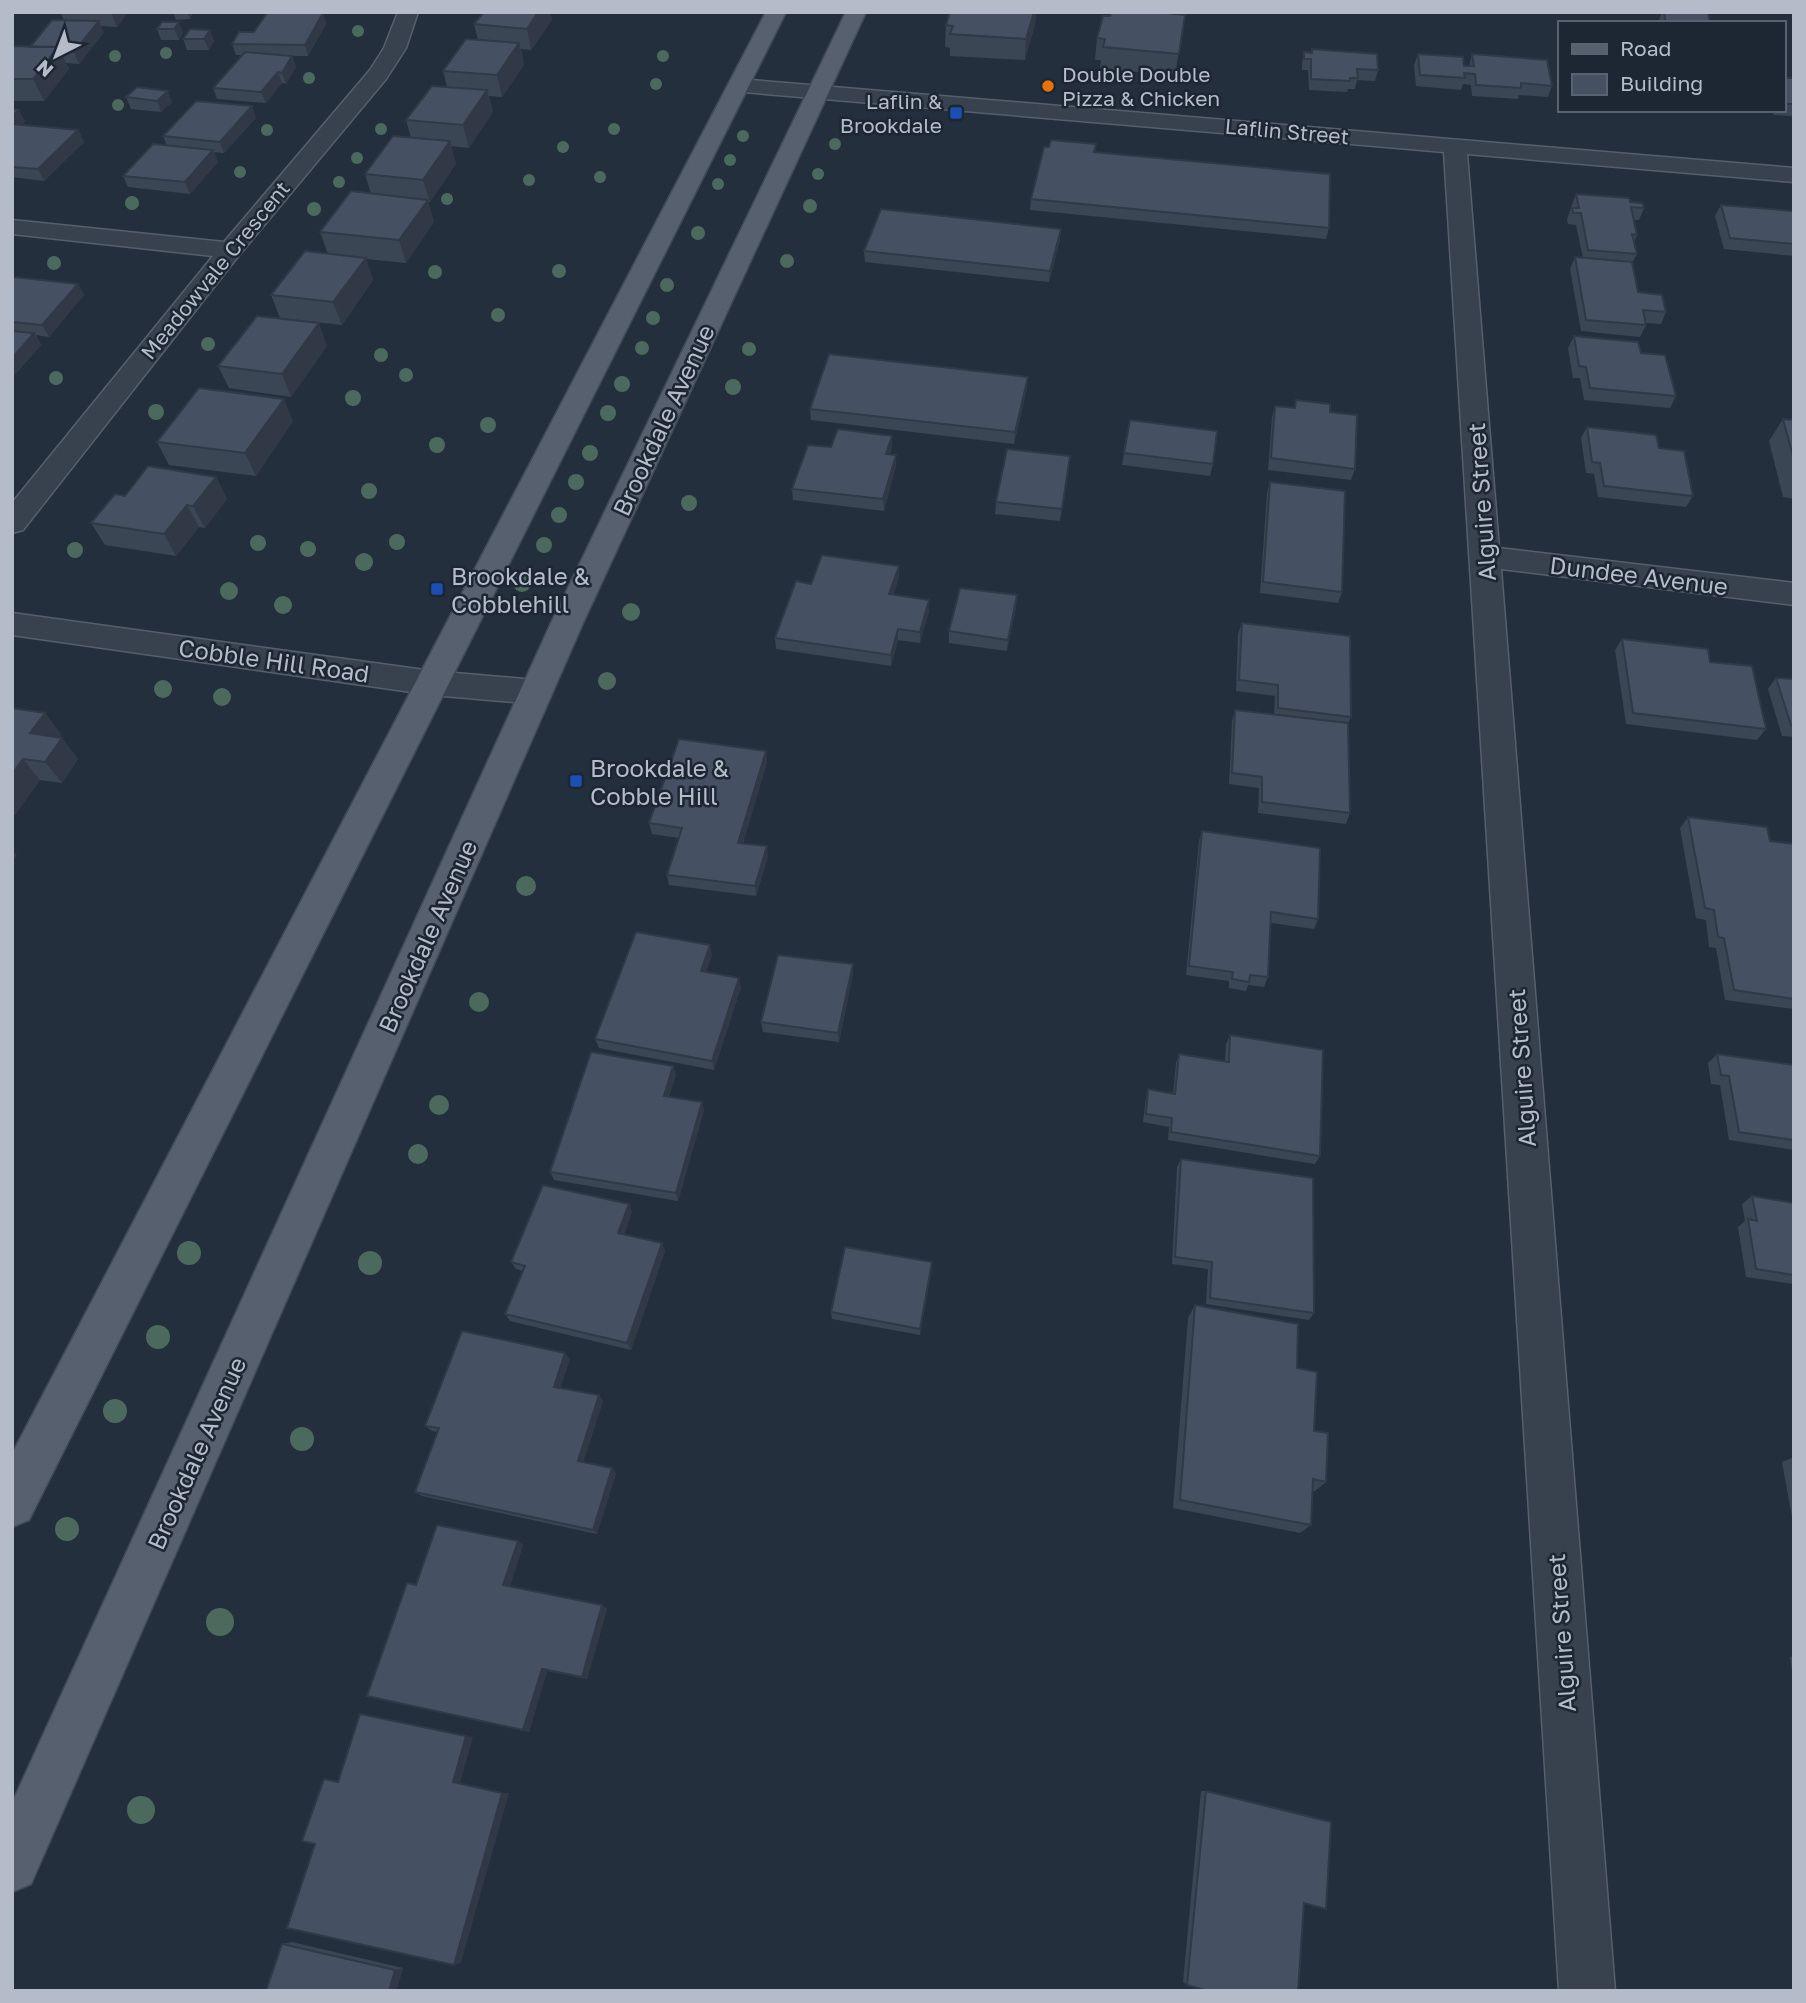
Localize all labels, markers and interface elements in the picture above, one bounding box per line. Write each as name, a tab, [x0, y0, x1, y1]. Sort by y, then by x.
north arrow	[21, 21, 91, 91]
legend	[1558, 21, 1785, 112]
text: Road	[1620, 35, 1671, 61]
text: N	[31, 56, 57, 82]
place label: Double Double Pizza & Chicken	[1062, 61, 1220, 111]
text: Building	[1620, 70, 1703, 96]
marker: Double Double Pizza & Chicken	[1040, 78, 1056, 94]
place label: Laflin & Brookdale	[840, 88, 942, 138]
marker: Laflin & Brookdale	[948, 105, 964, 121]
street label: Laflin Street	[1224, 113, 1350, 149]
street label: Meadowvale Crescent	[135, 176, 295, 364]
street label: Brookdale Avenue	[606, 320, 720, 520]
street label: Alguire Street	[1461, 422, 1501, 582]
street label: Dundee Avenue	[1548, 550, 1730, 600]
place label: Brookdale & Cobblehill	[451, 561, 590, 618]
marker: Brookdale & Cobblehill	[429, 581, 445, 597]
street label: Cobble Hill Road	[177, 632, 371, 688]
place label: Brookdale & Cobble Hill	[590, 753, 729, 810]
marker: Brookdale & Cobble Hill	[568, 773, 584, 789]
street label: Brookdale Avenue	[372, 835, 482, 1037]
street label: Alguire Street	[1501, 988, 1541, 1148]
street label: Brookdale Avenue	[141, 1352, 251, 1554]
street label: Alguire Street	[1541, 1553, 1581, 1713]

